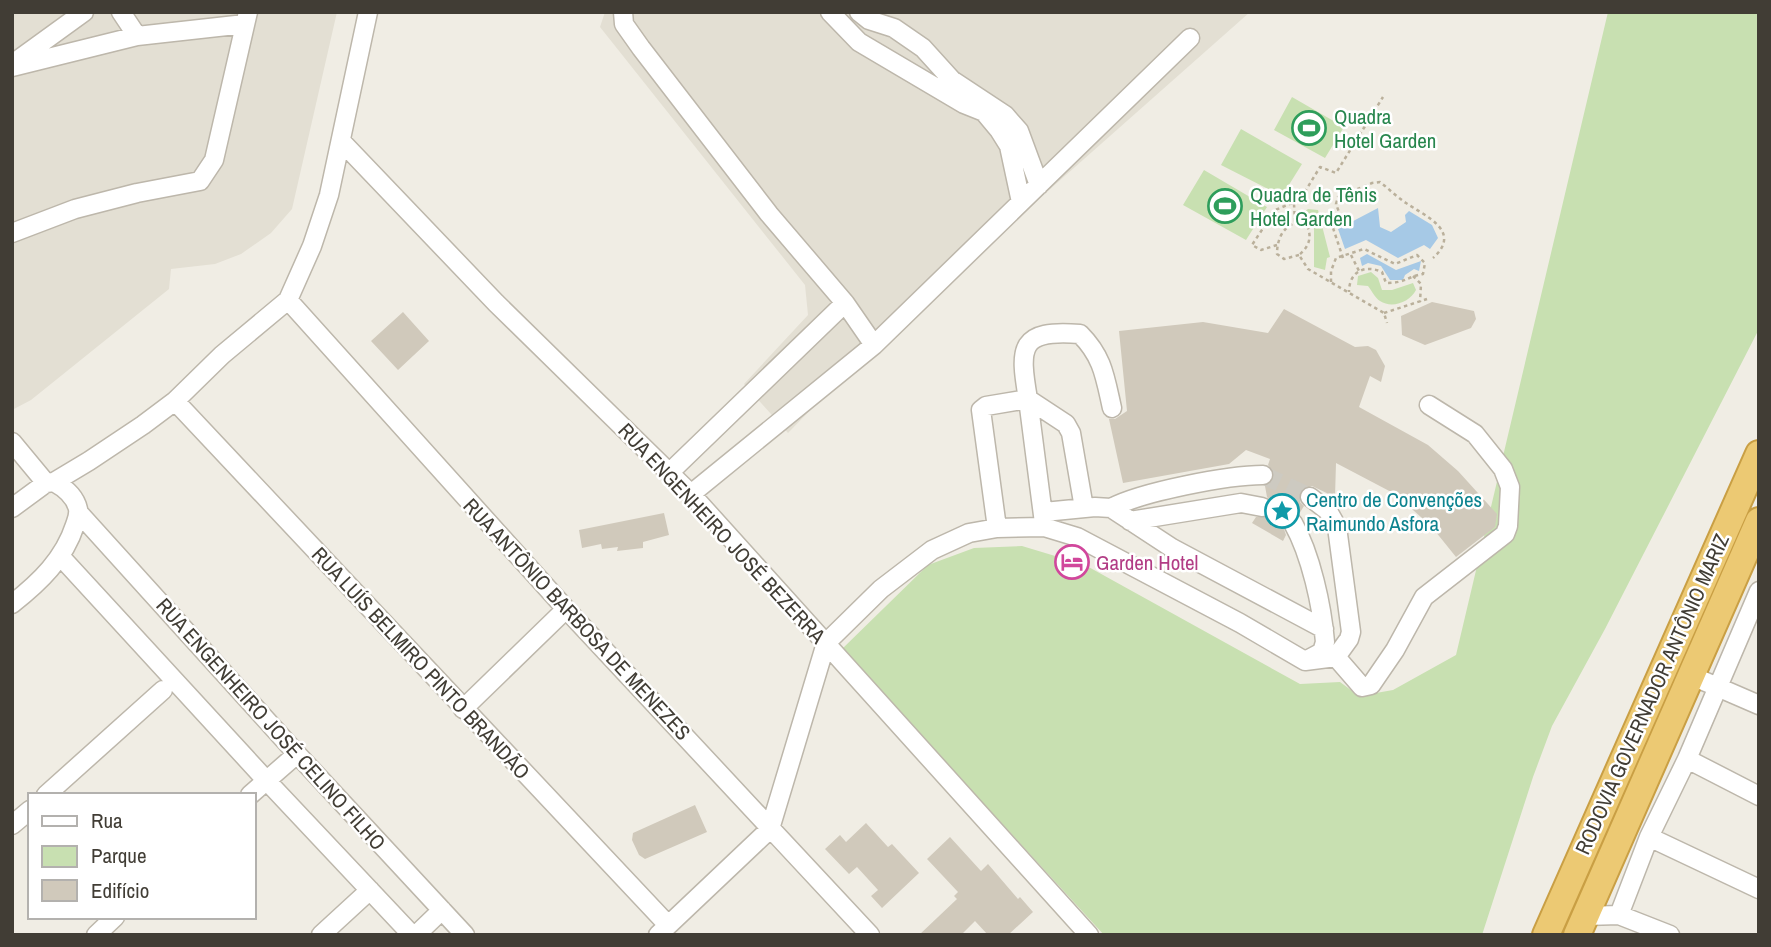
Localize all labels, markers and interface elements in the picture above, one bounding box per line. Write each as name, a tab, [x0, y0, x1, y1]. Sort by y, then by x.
place label: Quadra Hotel Garden	[1334, 102, 1436, 155]
sports icon: Quadra Hotel Garden	[1290, 109, 1328, 147]
place label: Quadra de Tênis Hotel Garden	[1250, 180, 1377, 233]
sports icon: Quadra de Tênis Hotel Garden	[1206, 187, 1244, 225]
street label: RUA ENGENHEIRO JOSÉ BEZERRA	[612, 416, 832, 650]
place label: Centro de Convenções Raimundo Asfora	[1306, 485, 1482, 538]
street label: RUA ANTÔNIO BARBOSA DE MENEZES	[457, 492, 697, 746]
place icon: Centro de Convenções Raimundo Asfora	[1263, 492, 1301, 530]
street label: RODOVIA GOVERNADOR ANTÔNIO MARIZ	[1568, 529, 1736, 859]
street label: RUA LUÍS BELMIRO PINTO BRANDÃO	[305, 541, 537, 785]
hotel icon: Garden Hotel	[1053, 543, 1091, 581]
place label: Garden Hotel	[1096, 548, 1198, 577]
street label: RUA ENGENHEIRO JOSÉ CELINO FILHO	[150, 592, 392, 856]
legend	[28, 793, 256, 919]
text: Rua	[91, 806, 123, 835]
text: Parque	[91, 841, 147, 870]
text: Edifício	[91, 876, 149, 905]

